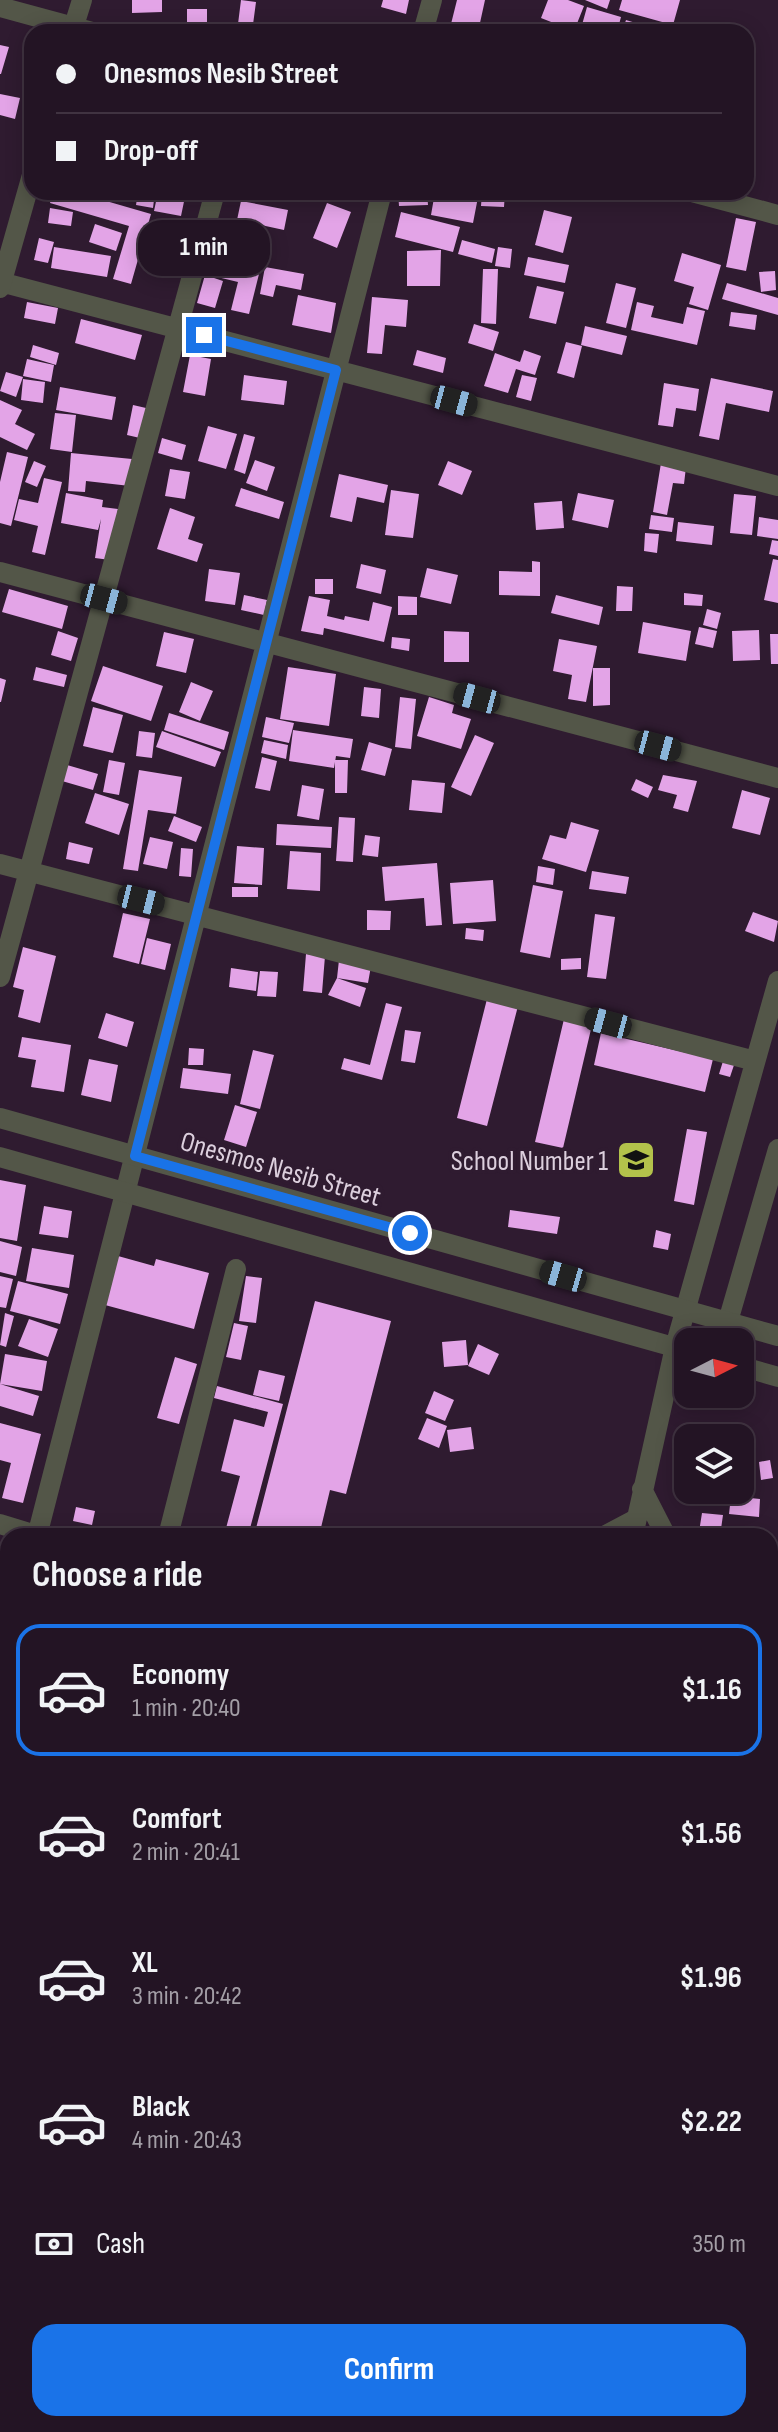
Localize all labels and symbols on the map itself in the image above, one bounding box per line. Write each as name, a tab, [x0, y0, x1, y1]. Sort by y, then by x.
callout: 1 min	[138, 219, 270, 275]
route end	[186, 317, 222, 353]
car	[428, 383, 480, 419]
car	[78, 581, 130, 617]
car	[451, 680, 503, 716]
car	[632, 728, 684, 764]
car	[115, 883, 167, 917]
car	[582, 1005, 634, 1041]
street label: Onesmos Nesib Street	[176, 1125, 385, 1214]
school or university icon: School Number 1	[615, 1139, 657, 1181]
place label: School Number 1	[451, 1145, 608, 1178]
route start	[392, 1215, 428, 1251]
car	[537, 1258, 589, 1294]
north arrow	[674, 1328, 754, 1408]

